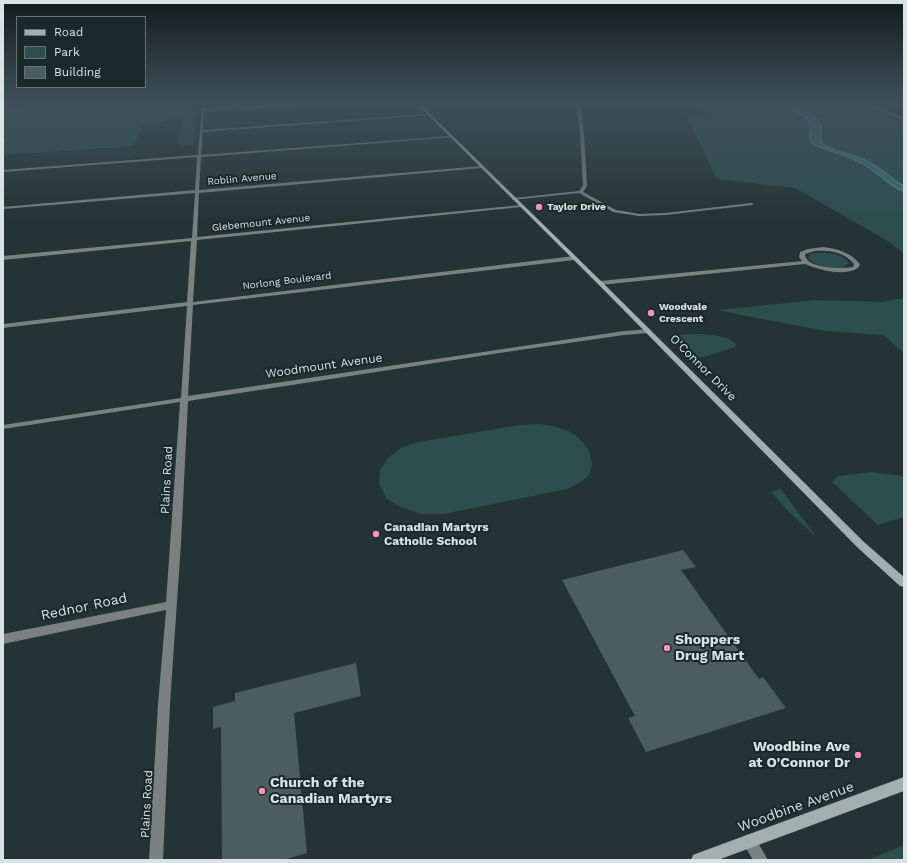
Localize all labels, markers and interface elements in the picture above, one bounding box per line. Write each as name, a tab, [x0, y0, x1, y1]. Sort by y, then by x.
legend	[16, 16, 146, 88]
text: Road	[54, 25, 83, 39]
text: Park	[54, 45, 80, 59]
text: Building	[54, 65, 101, 79]
street label: Roblin Avenue	[207, 170, 277, 188]
place label: Taylor Drive	[547, 201, 606, 213]
marker: Taylor Drive	[534, 202, 544, 212]
street label: Glebemount Avenue	[211, 212, 311, 234]
street label: Norlong Boulevard	[242, 270, 332, 292]
place label: Woodvale Crescent	[659, 301, 707, 324]
marker: Woodvale Crescent	[646, 308, 656, 318]
street label: O'Connor Drive	[667, 332, 739, 404]
street label: Woodmount Avenue	[265, 351, 383, 381]
street label: Plains Road	[158, 446, 176, 514]
place label: Canadian Martyrs Catholic School	[384, 520, 489, 548]
marker: Canadian Martyrs Catholic School	[371, 529, 381, 539]
street label: Rednor Road	[39, 590, 129, 624]
place label: Shoppers Drug Mart	[675, 632, 744, 664]
marker: Shoppers Drug Mart	[662, 643, 672, 653]
place label: Woodbine Ave at O'Connor Dr	[749, 739, 850, 772]
marker: Woodbine Ave at O'Connor Dr	[853, 750, 863, 760]
street label: Plains Road	[138, 770, 156, 838]
place label: Church of the Canadian Martyrs	[270, 775, 392, 808]
street label: Woodbine Avenue	[736, 778, 856, 836]
marker: Church of the Canadian Martyrs	[257, 786, 267, 796]

